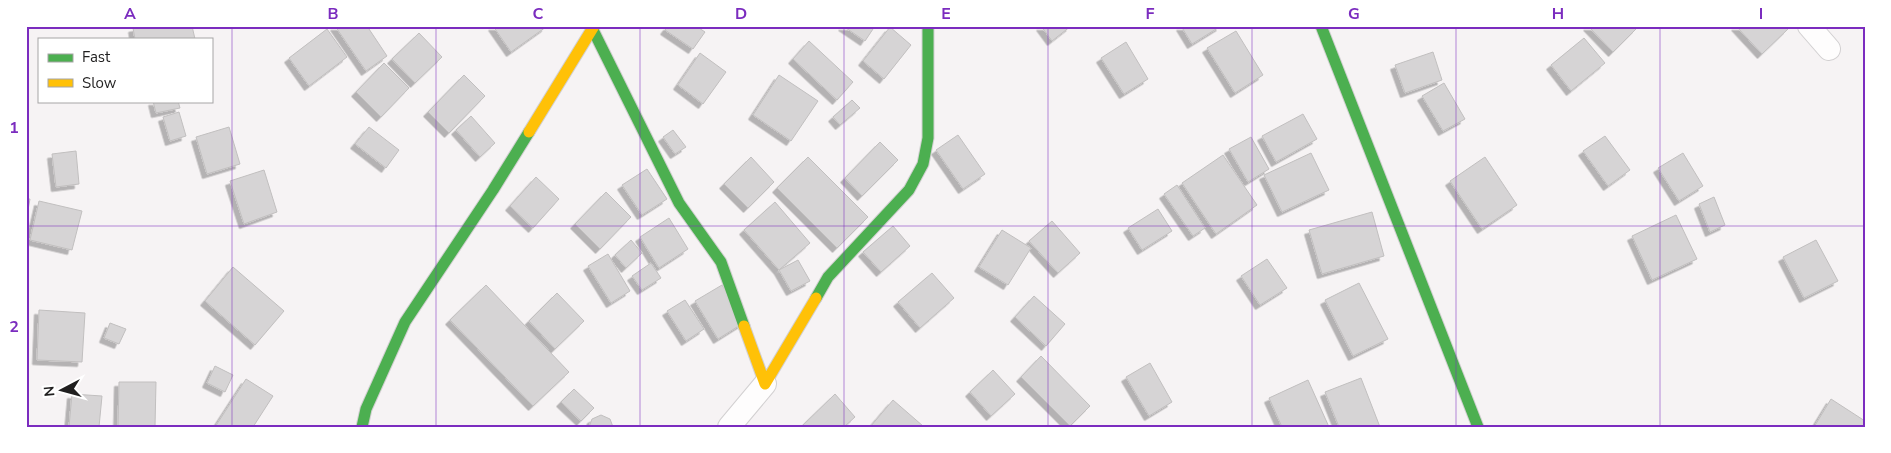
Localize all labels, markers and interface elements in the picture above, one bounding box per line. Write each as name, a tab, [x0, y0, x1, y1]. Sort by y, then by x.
text: A	[124, 3, 136, 25]
text: B	[327, 3, 339, 25]
text: C	[533, 3, 544, 25]
text: D	[735, 3, 747, 25]
text: E	[941, 3, 951, 25]
text: F	[1146, 3, 1155, 25]
text: G	[1348, 3, 1360, 25]
text: H	[1552, 3, 1564, 25]
text: I	[1759, 3, 1763, 25]
legend	[38, 38, 212, 102]
text: Fast	[82, 47, 111, 67]
text: Slow	[82, 73, 117, 93]
text: 1	[9, 117, 19, 139]
text: 2	[9, 316, 19, 338]
north arrow	[38, 366, 88, 416]
text: N	[40, 385, 60, 398]

